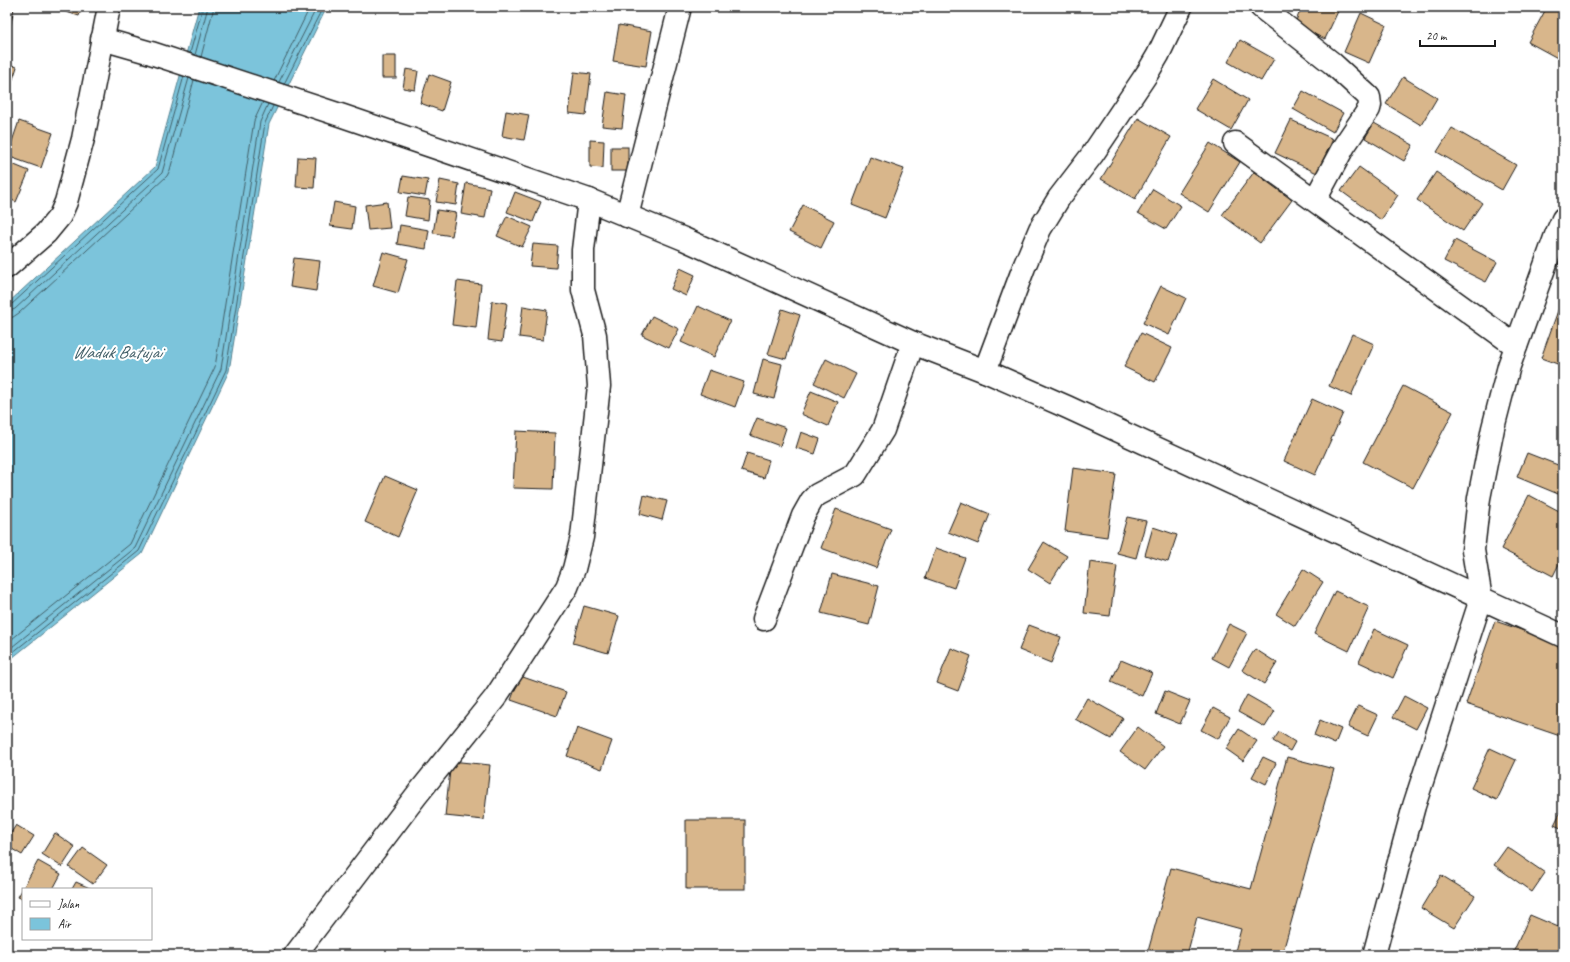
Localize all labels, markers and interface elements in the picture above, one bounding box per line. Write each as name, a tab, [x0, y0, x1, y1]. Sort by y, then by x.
scale bar	[1420, 22, 1495, 48]
text: 20 m	[1426, 28, 1448, 44]
water label: Waduk Batujai	[73, 341, 166, 363]
legend	[22, 888, 152, 940]
text: Jalan	[57, 896, 80, 912]
text: Air	[58, 916, 72, 932]

